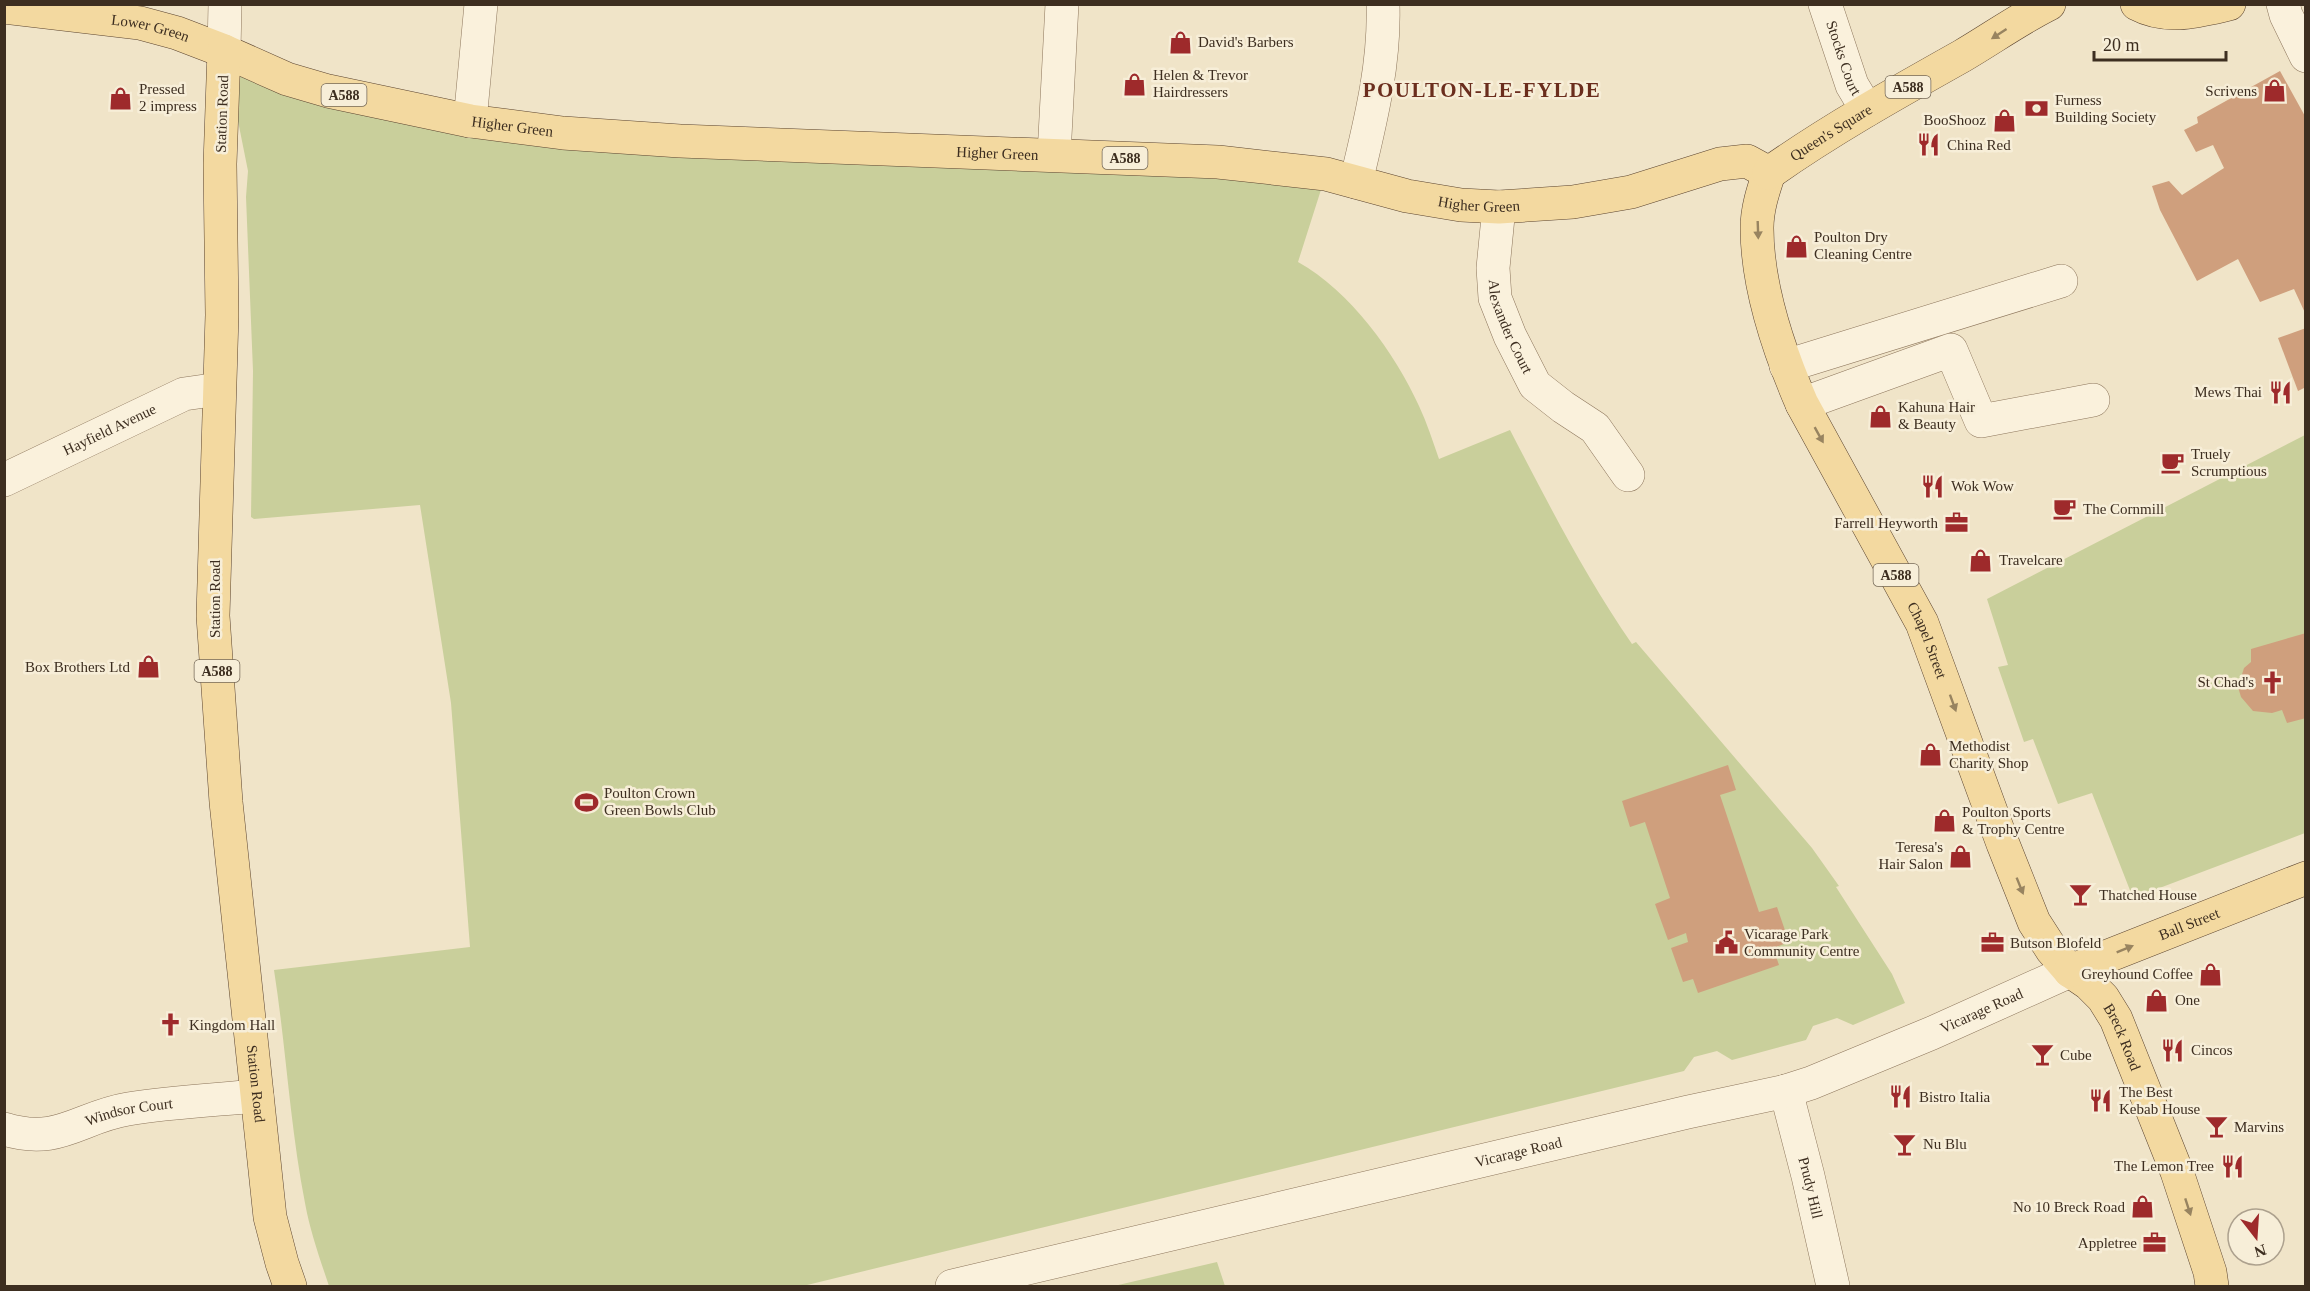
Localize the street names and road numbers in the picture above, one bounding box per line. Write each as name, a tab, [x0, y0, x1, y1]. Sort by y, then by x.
street label: Lower Green	[111, 12, 192, 45]
street label: Stocks Court	[1823, 19, 1865, 99]
street label: Station Road	[213, 74, 231, 153]
road number: A588	[1886, 76, 1930, 98]
road number: A588	[322, 84, 366, 106]
street label: Queen's Square	[1787, 101, 1875, 164]
street label: Higher Green	[471, 113, 555, 140]
street label: Higher Green	[956, 144, 1039, 163]
road number: A588	[1102, 147, 1148, 169]
street label: Higher Green	[1437, 193, 1521, 215]
street label: Alexander Court	[1486, 279, 1536, 377]
street label: Hayfield Avenue	[61, 400, 159, 459]
street label: Station Road	[207, 560, 223, 638]
road number: A588	[1874, 564, 1918, 586]
street label: Chapel Street	[1904, 599, 1950, 682]
road number: A588	[194, 660, 240, 682]
street label: Ball Street	[2156, 905, 2222, 943]
street label: Vicarage Road	[1938, 985, 2026, 1036]
street label: Breck Road	[2101, 1001, 2144, 1073]
street label: Station Road	[244, 1044, 268, 1124]
street label: Windsor Court	[83, 1095, 174, 1129]
street label: Vicarage Road	[1473, 1134, 1564, 1170]
street label: Prudy Hill	[1795, 1155, 1825, 1220]

